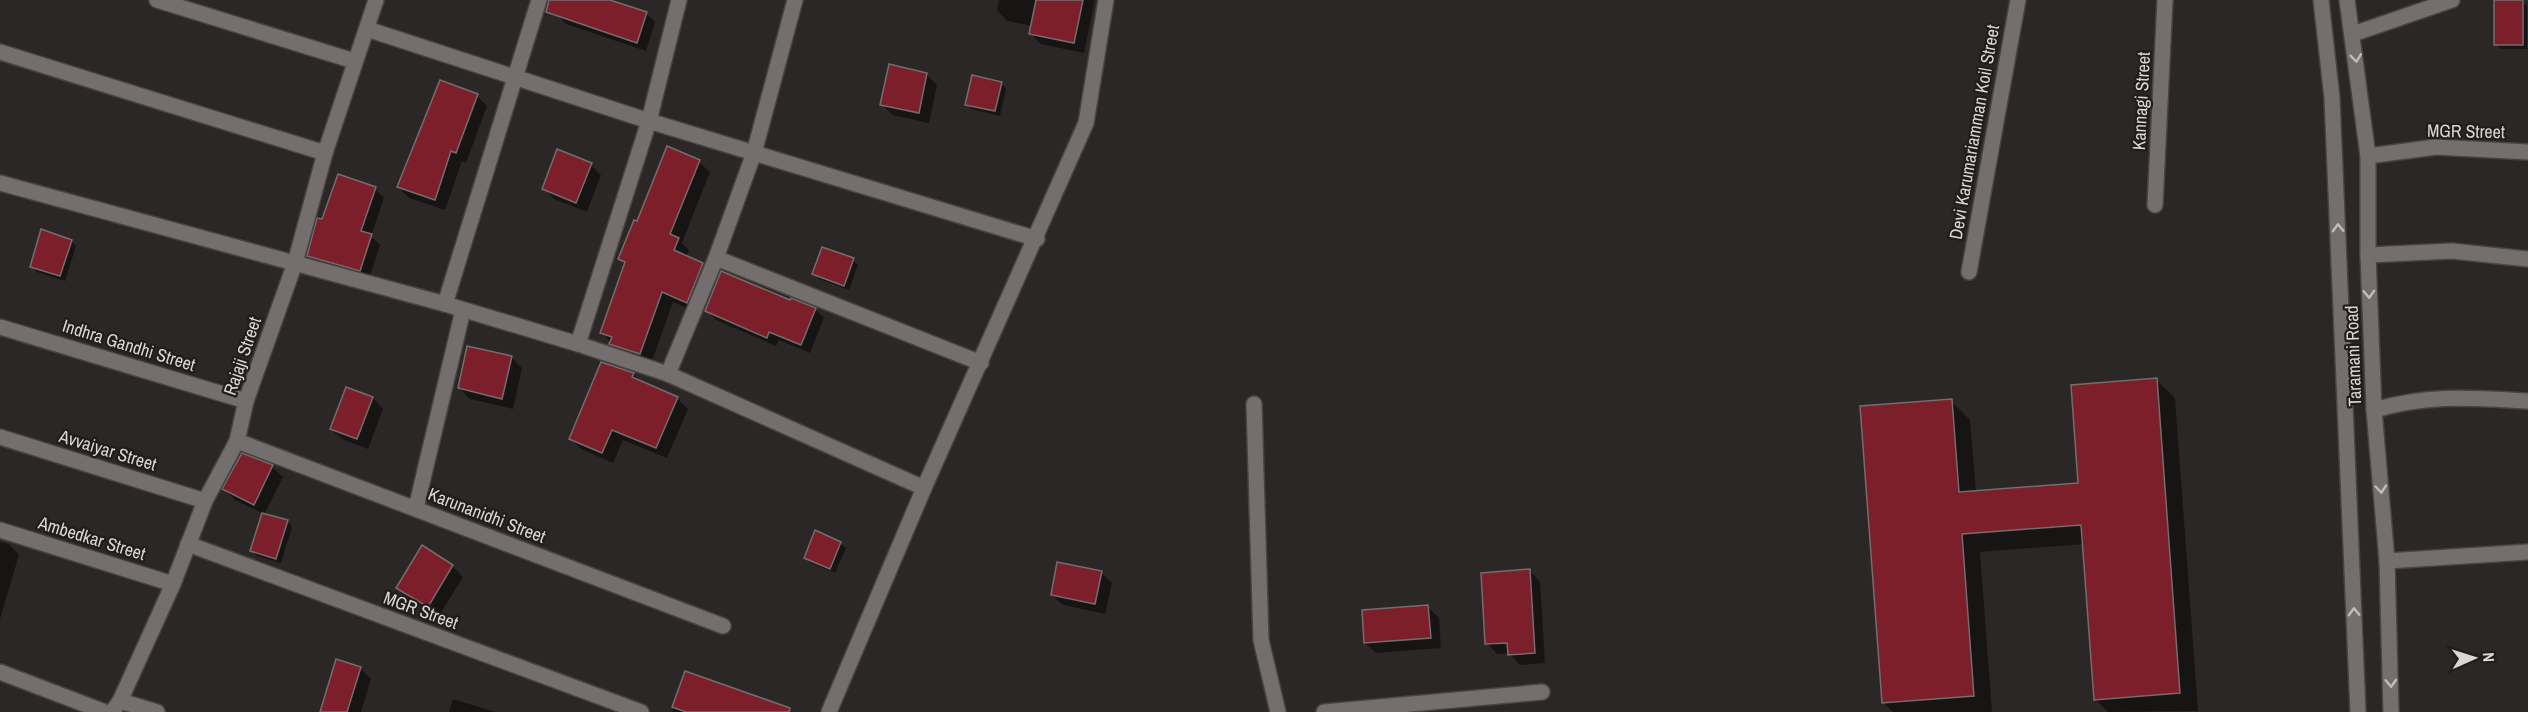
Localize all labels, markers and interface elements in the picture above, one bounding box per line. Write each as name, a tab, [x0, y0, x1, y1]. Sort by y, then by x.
street label: Devi Karumariamman Koil Street	[1943, 23, 2005, 241]
street label: Kannagi Street	[2126, 51, 2156, 151]
one-way arrow	[2349, 53, 2361, 62]
street label: MGR Street	[2427, 118, 2505, 144]
one-way arrow	[2331, 223, 2344, 232]
one-way arrow	[2363, 290, 2376, 299]
street label: Taramani Road	[2339, 305, 2367, 407]
street label: Indhra Gandhi Street	[59, 313, 199, 377]
street label: Rajaji Street	[217, 314, 267, 398]
street label: Avvaiyar Street	[55, 423, 160, 477]
street label: Karunanidhi Street	[425, 481, 549, 549]
one-way arrow	[2374, 484, 2387, 493]
street label: Ambedkar Street	[34, 510, 149, 566]
street label: MGR Street	[380, 585, 462, 635]
one-way arrow	[2347, 607, 2360, 616]
north arrow	[2444, 628, 2504, 688]
text: N	[2478, 652, 2500, 663]
one-way arrow	[2384, 679, 2397, 688]

